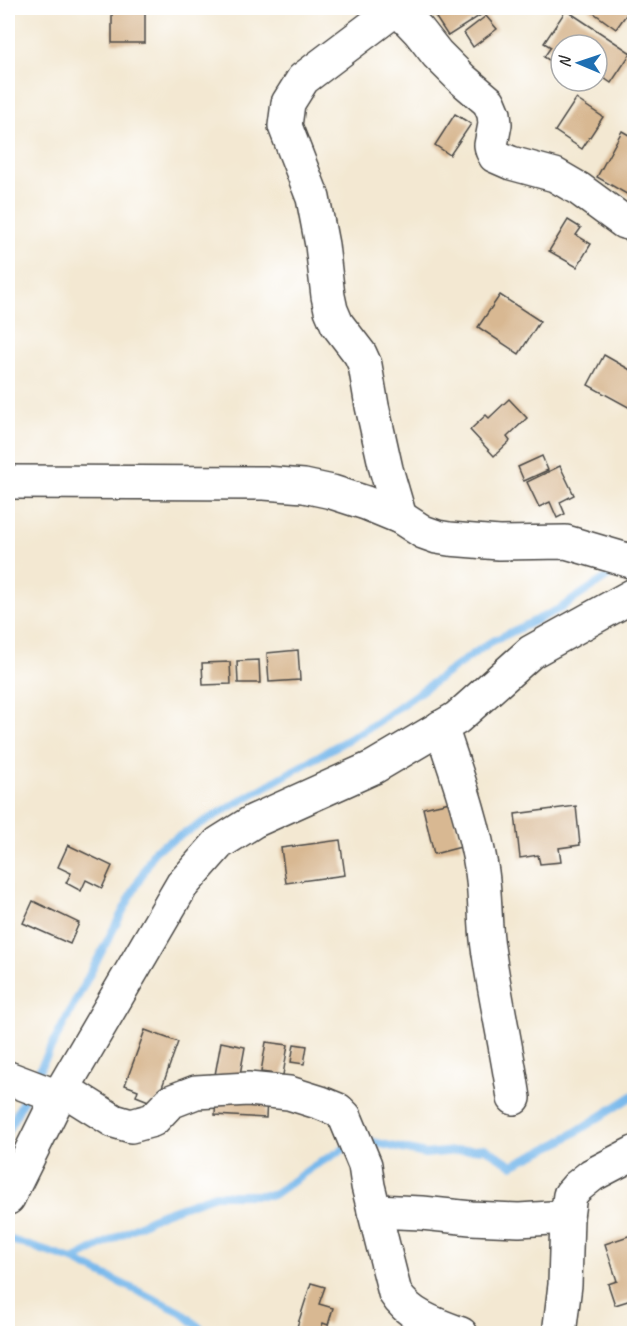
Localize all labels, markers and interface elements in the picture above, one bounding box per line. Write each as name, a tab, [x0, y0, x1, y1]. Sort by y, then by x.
north arrow	[549, 33, 609, 93]
text: N	[555, 54, 575, 68]

